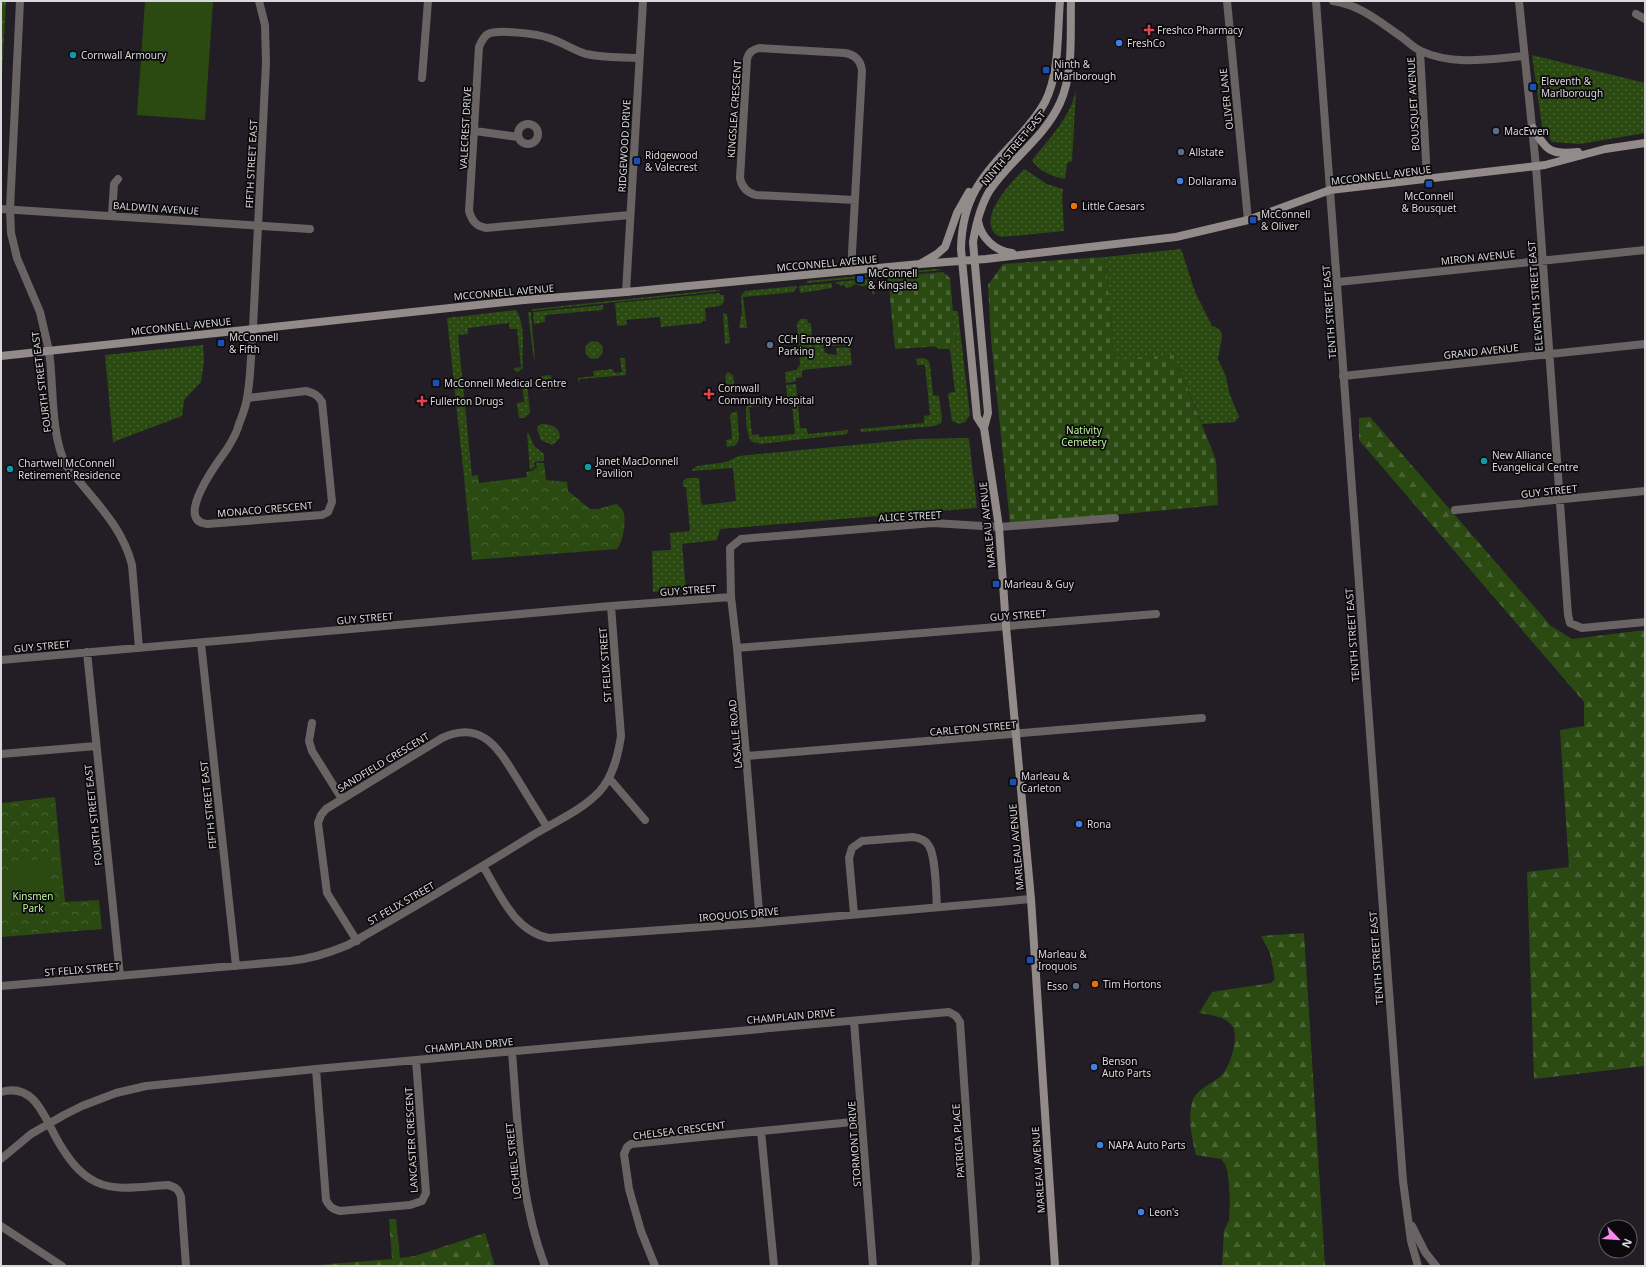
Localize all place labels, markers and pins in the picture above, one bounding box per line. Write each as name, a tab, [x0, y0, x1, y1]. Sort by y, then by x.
place label: Freshco Pharmacy	[1157, 23, 1244, 37]
marker: Freshco Pharmacy	[1144, 25, 1154, 35]
place label: FreshCo	[1127, 36, 1165, 50]
marker: FreshCo	[1114, 38, 1124, 48]
place label: Cornwall Armoury	[81, 48, 167, 62]
marker: Cornwall Armoury	[68, 50, 78, 60]
place label: Ninth & Marlborough	[1054, 57, 1116, 83]
marker: Ninth & Marlborough	[1041, 65, 1051, 75]
place label: Eleventh & Marlborough	[1541, 74, 1603, 100]
marker: Eleventh & Marlborough	[1528, 82, 1538, 92]
place label: MacEwen	[1504, 124, 1549, 138]
marker: MacEwen	[1491, 126, 1501, 136]
place label: Allstate	[1189, 145, 1224, 159]
marker: Allstate	[1176, 147, 1186, 157]
place label: Ridgewood & Valecrest	[645, 148, 698, 174]
marker: Ridgewood & Valecrest	[632, 156, 642, 166]
place label: Dollarama	[1188, 174, 1237, 188]
marker: Dollarama	[1175, 176, 1185, 186]
marker: McConnell & Bousquet	[1424, 179, 1434, 189]
place label: McConnell & Bousquet	[1401, 189, 1457, 215]
place label: Little Caesars	[1082, 199, 1145, 213]
marker: Little Caesars	[1069, 201, 1079, 211]
place label: McConnell & Oliver	[1261, 207, 1310, 233]
marker: McConnell & Oliver	[1248, 215, 1258, 225]
place label: McConnell & Kingslea	[868, 266, 918, 292]
marker: McConnell & Kingslea	[855, 274, 865, 284]
place label: McConnell & Fifth	[229, 330, 278, 356]
place label: CCH Emergency Parking	[778, 332, 854, 358]
marker: McConnell & Fifth	[216, 338, 226, 348]
marker: CCH Emergency Parking	[765, 340, 775, 350]
place label: McConnell Medical Centre	[444, 376, 567, 390]
marker: McConnell Medical Centre	[431, 378, 441, 388]
place label: Cornwall Community Hospital	[718, 381, 814, 407]
marker: Cornwall Community Hospital	[703, 388, 715, 400]
place label: Fullerton Drugs	[430, 394, 503, 408]
marker: Fullerton Drugs	[417, 396, 427, 406]
place label: New Alliance Evangelical Centre	[1492, 448, 1579, 474]
place label: Janet MacDonnell Pavilion	[595, 454, 678, 480]
place label: Chartwell McConnell Retirement Residence	[18, 456, 121, 482]
marker: New Alliance Evangelical Centre	[1479, 456, 1489, 466]
marker: Janet MacDonnell Pavilion	[583, 462, 593, 472]
marker: Chartwell McConnell Retirement Residence	[5, 464, 15, 474]
place label: Marleau & Guy	[1004, 577, 1075, 591]
marker: Marleau & Guy	[991, 579, 1001, 589]
place label: Marleau & Carleton	[1021, 769, 1070, 795]
marker: Marleau & Carleton	[1008, 777, 1018, 787]
place label: Rona	[1087, 817, 1111, 831]
marker: Rona	[1074, 819, 1084, 829]
place label: Marleau & Iroquois	[1038, 947, 1087, 973]
marker: Marleau & Iroquois	[1025, 955, 1035, 965]
place label: Tim Hortons	[1103, 977, 1162, 991]
place label: Esso	[1047, 979, 1068, 993]
marker: Tim Hortons	[1090, 979, 1100, 989]
marker: Esso	[1071, 981, 1081, 991]
place label: Benson Auto Parts	[1102, 1054, 1151, 1080]
marker: Benson Auto Parts	[1089, 1062, 1099, 1072]
place label: NAPA Auto Parts	[1108, 1138, 1186, 1152]
marker: NAPA Auto Parts	[1095, 1140, 1105, 1150]
place label: Leon's	[1149, 1205, 1179, 1219]
marker: Leon's	[1136, 1207, 1146, 1217]

